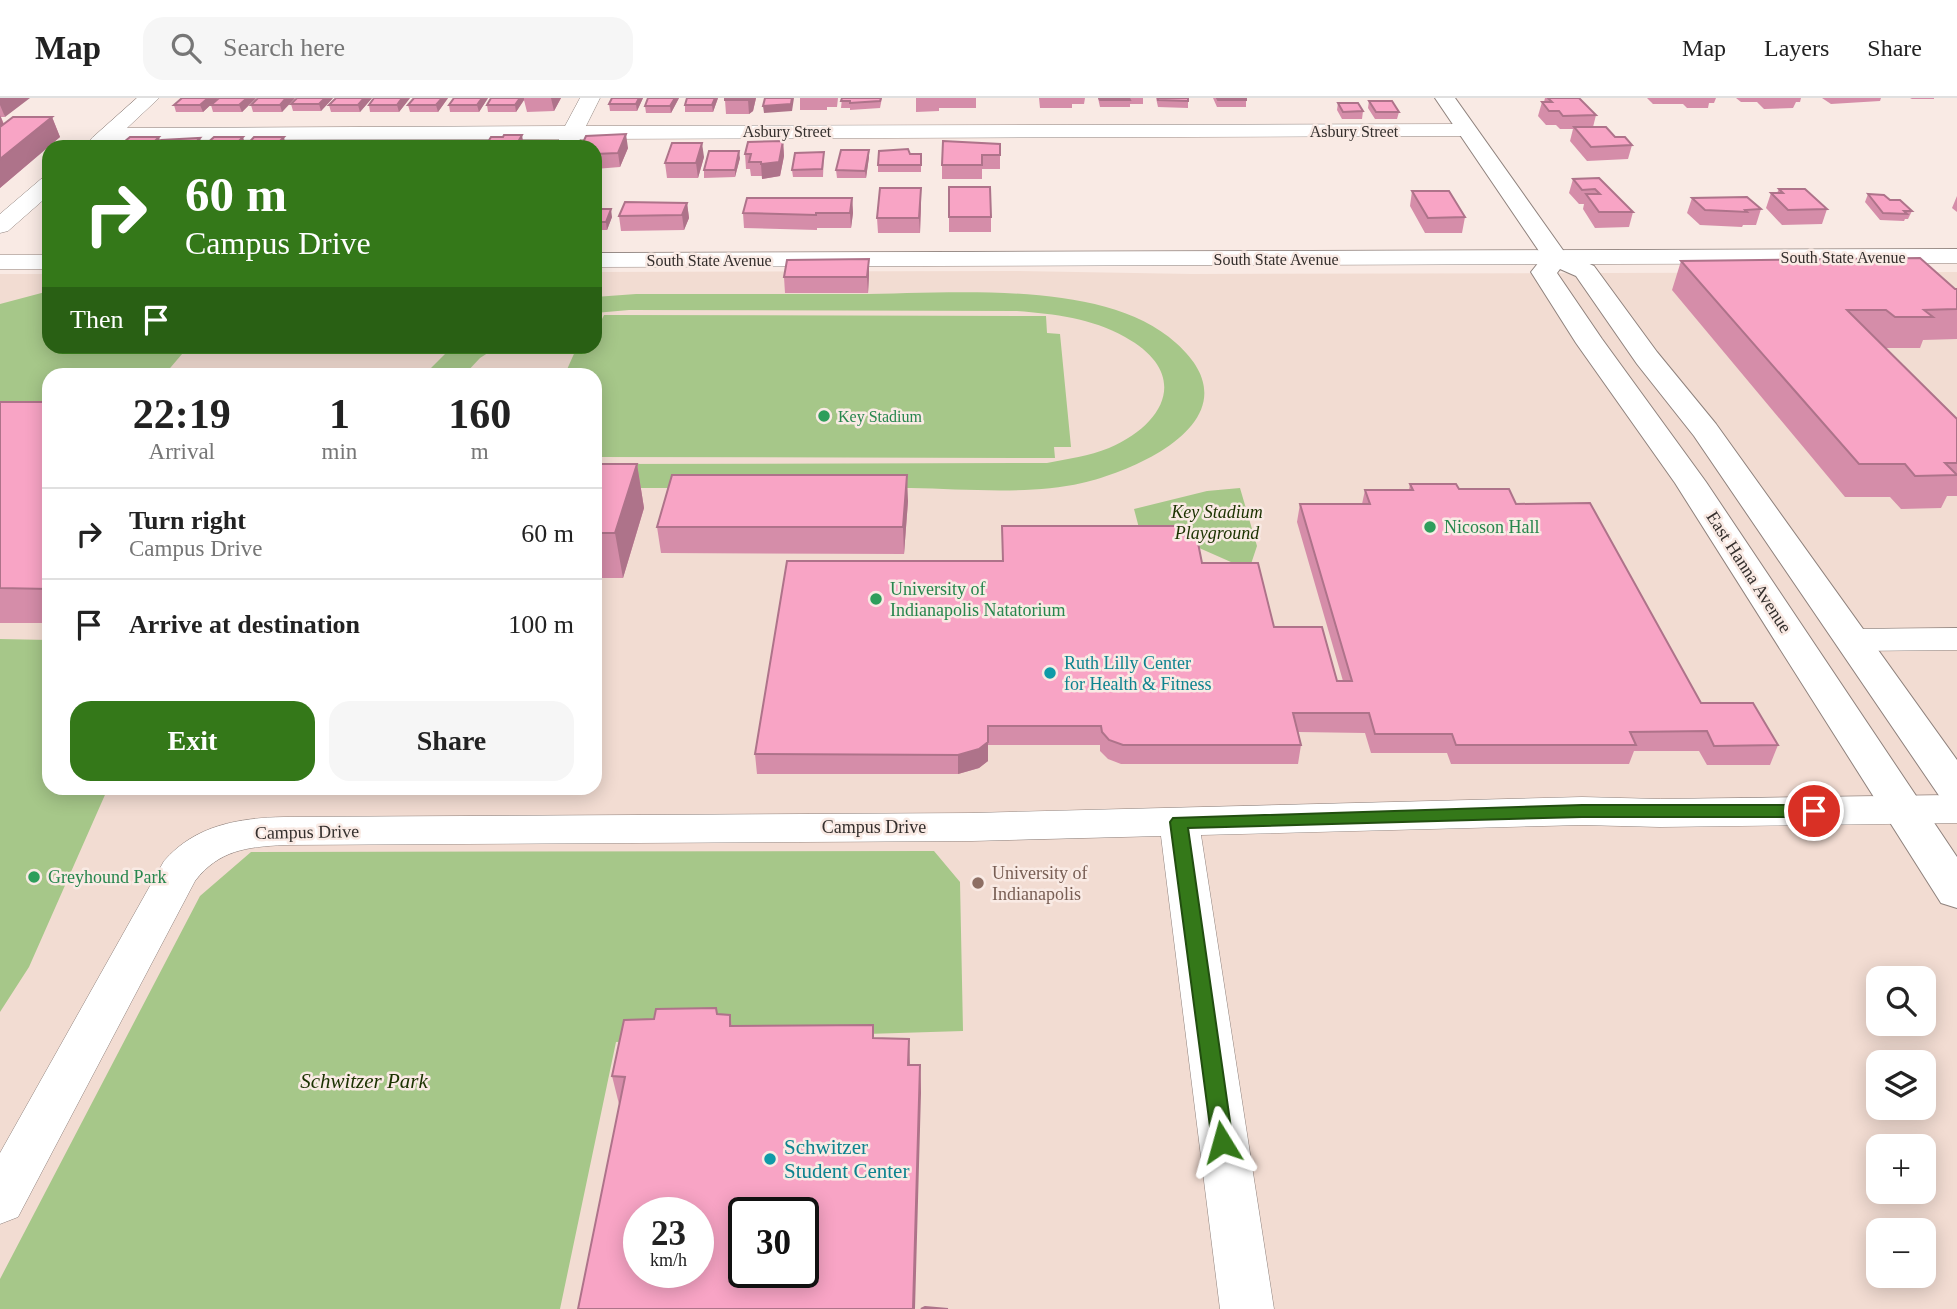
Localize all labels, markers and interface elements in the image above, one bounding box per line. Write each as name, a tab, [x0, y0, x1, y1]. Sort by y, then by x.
search box	[143, 17, 633, 80]
icon: search	[167, 29, 205, 67]
text: Map	[35, 30, 101, 66]
text: Search here	[223, 33, 345, 62]
text: Map	[1682, 35, 1726, 61]
text: Layers	[1764, 35, 1829, 61]
text: Share	[1867, 35, 1922, 61]
street label: Asbury Street	[743, 123, 832, 141]
street label: Asbury Street	[1310, 123, 1399, 141]
text: 60 m	[185, 167, 287, 222]
icon: right	[70, 168, 161, 259]
text: Campus Drive	[185, 225, 371, 261]
street label: South State Avenue	[1780, 249, 1906, 266]
street label: South State Avenue	[1213, 251, 1339, 268]
street label: South State Avenue	[646, 252, 772, 269]
icon: arrive	[137, 301, 175, 339]
text: Then	[70, 305, 123, 334]
text: 22:19	[133, 391, 231, 437]
text: 1	[329, 391, 350, 437]
text: 160	[448, 391, 511, 437]
marker: Key Stadium	[816, 408, 832, 424]
place label: Key Stadium	[838, 408, 923, 426]
text: Arrival	[149, 439, 215, 464]
text: min	[322, 439, 357, 464]
text: m	[471, 439, 489, 464]
park label: Key Stadium Playground	[1170, 502, 1263, 543]
text: Turn right	[129, 506, 246, 535]
street label: East Hanna Avenue	[1702, 508, 1796, 636]
icon: right	[70, 515, 108, 553]
place label: Nicoson Hall	[1444, 517, 1539, 537]
text: 60 m	[521, 519, 574, 548]
marker: Nicoson Hall	[1422, 519, 1438, 535]
text: Campus Drive	[129, 536, 263, 561]
place label: University of Indianapolis Natatorium	[890, 579, 1065, 620]
marker: University of Indianapolis Natatorium	[868, 591, 884, 607]
icon: arrive	[70, 606, 108, 644]
text: Arrive at destination	[129, 610, 360, 639]
text: 100 m	[508, 610, 574, 639]
place label: Ruth Lilly Center for Health & Fitness	[1064, 653, 1211, 694]
marker: Ruth Lilly Center for Health & Fitness	[1042, 665, 1058, 681]
button: Exit	[70, 701, 315, 781]
button: Share	[329, 701, 574, 781]
pin	[1784, 781, 1844, 841]
icon: arrive	[1795, 792, 1833, 830]
street label: Campus Drive	[822, 817, 926, 837]
street label: Campus Drive	[255, 821, 359, 843]
place label: University of Indianapolis	[992, 863, 1087, 904]
place label: Greyhound Park	[48, 867, 166, 887]
marker: Greyhound Park	[26, 869, 42, 885]
marker: University of Indianapolis	[970, 875, 986, 891]
map controls	[1866, 966, 1936, 1288]
button: search	[1866, 966, 1936, 1036]
button: layers	[1866, 1050, 1936, 1120]
park label: Schwitzer Park	[300, 1069, 429, 1093]
position arrow	[1185, 1105, 1259, 1179]
button: +	[1866, 1134, 1936, 1204]
place label: Schwitzer Student Center	[784, 1135, 909, 1183]
marker: Schwitzer Student Center	[762, 1151, 778, 1167]
speed limit sign: 30	[728, 1197, 819, 1288]
text: 23	[651, 1214, 686, 1253]
button: −	[1866, 1218, 1936, 1288]
text: km/h	[650, 1250, 687, 1270]

